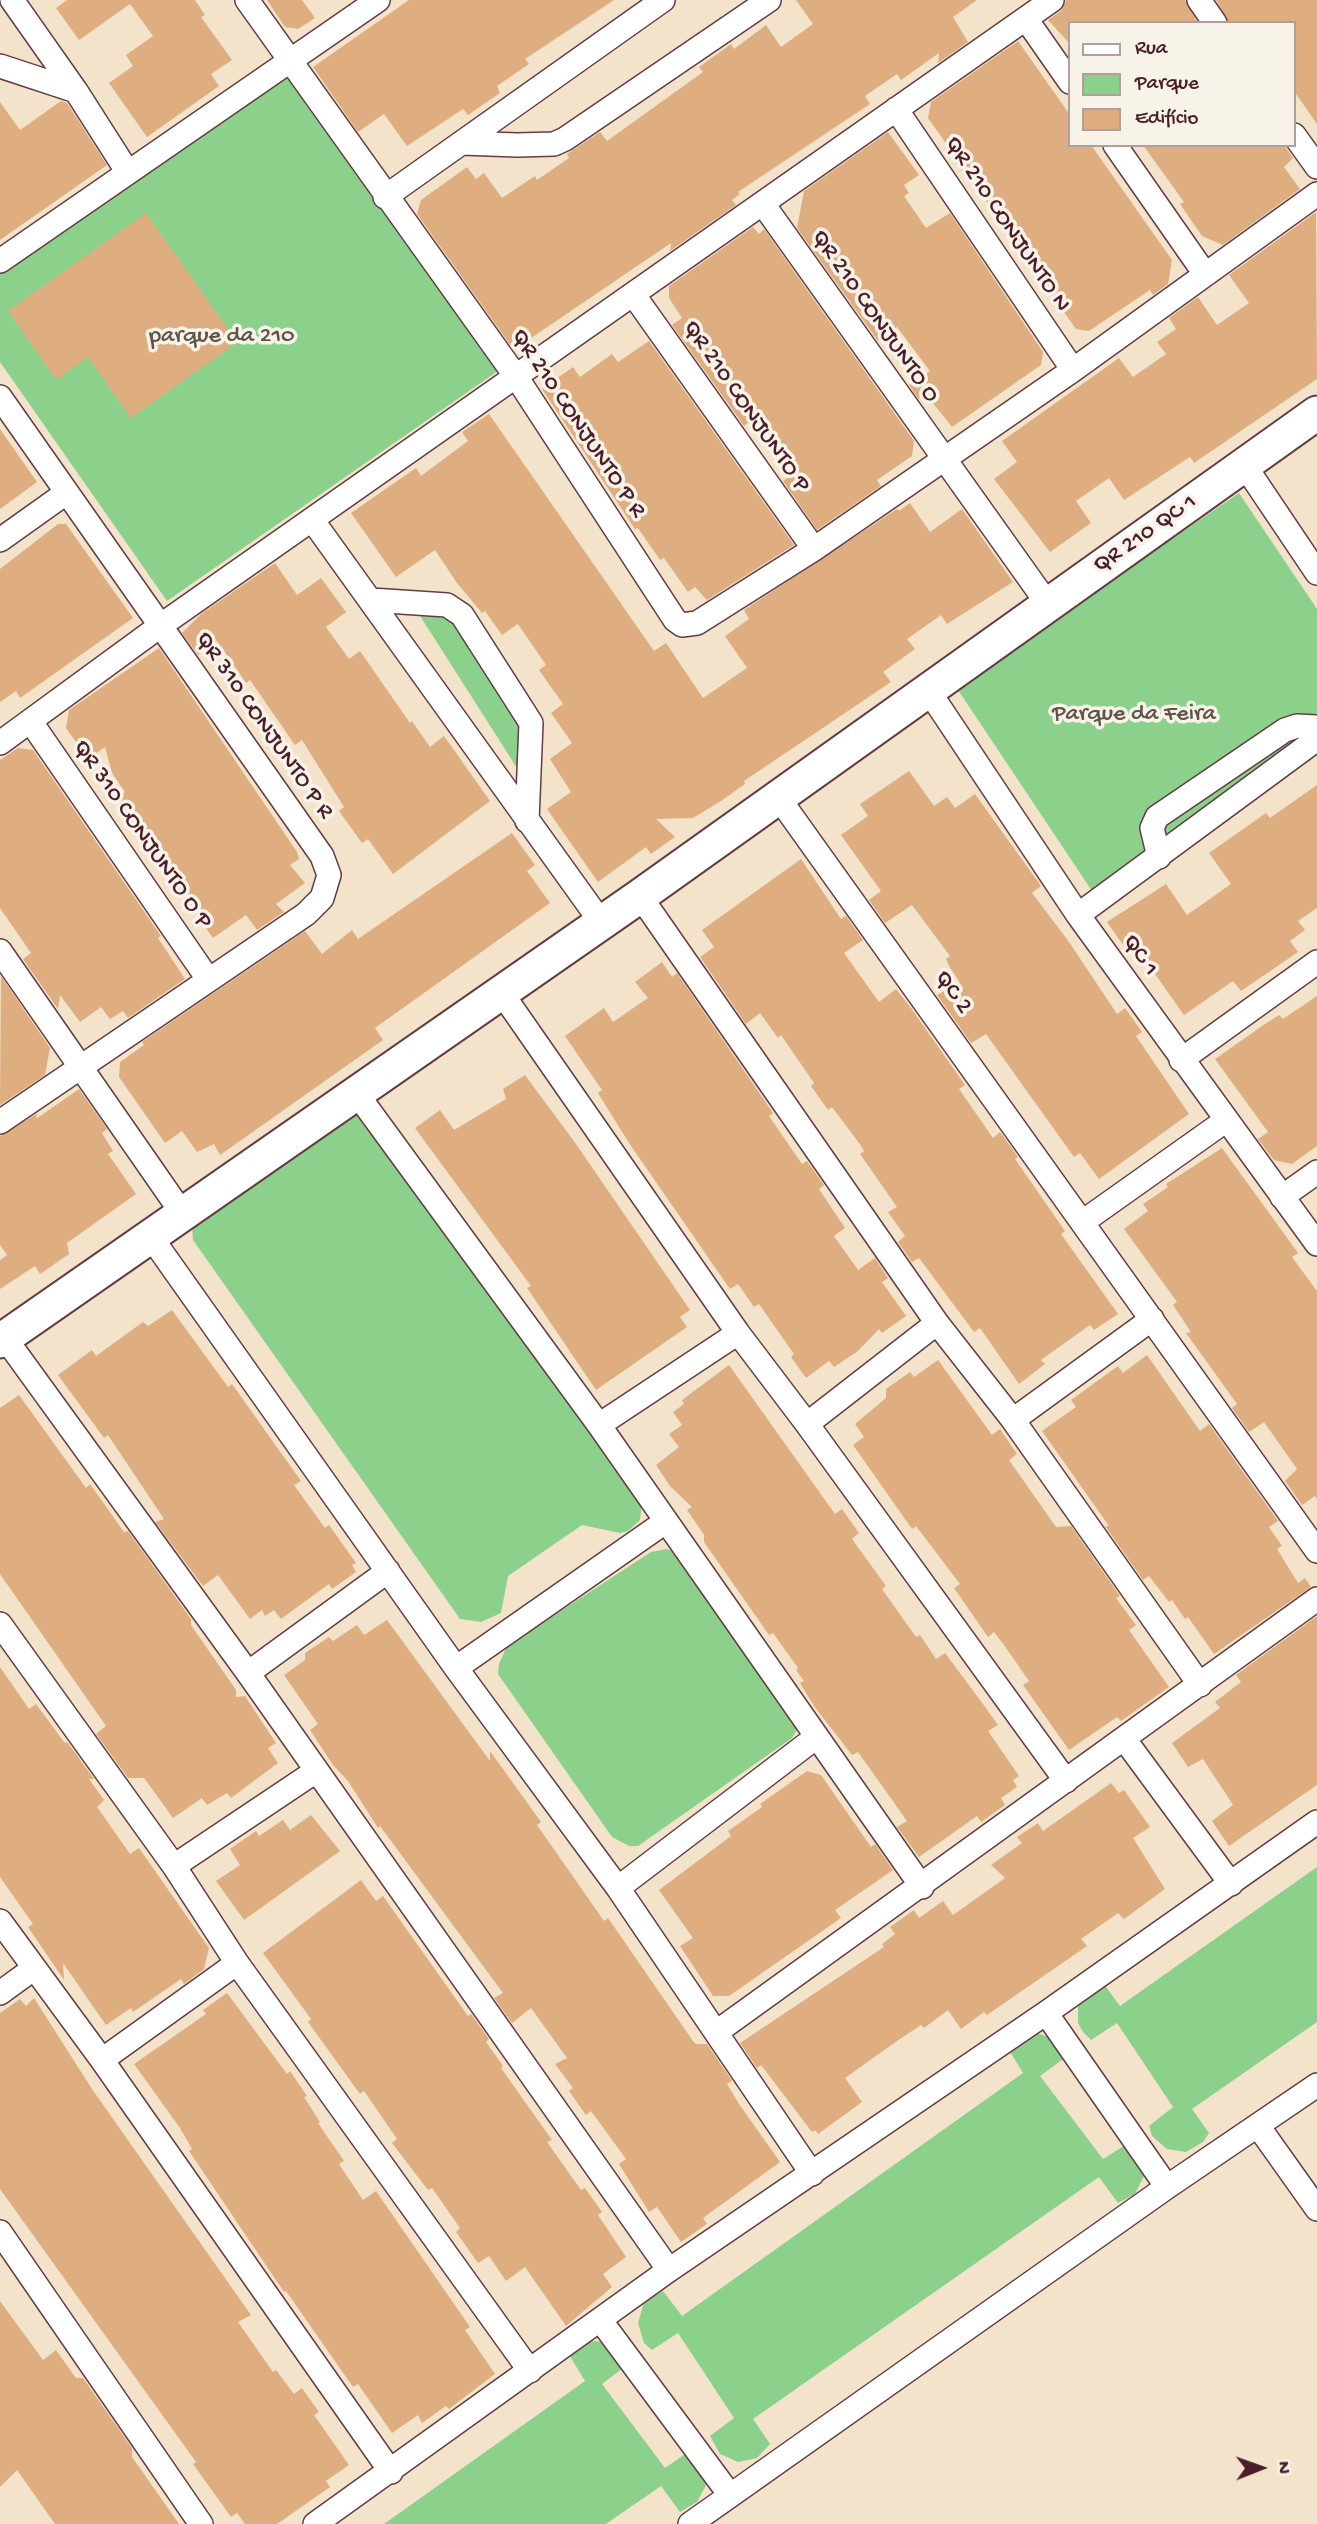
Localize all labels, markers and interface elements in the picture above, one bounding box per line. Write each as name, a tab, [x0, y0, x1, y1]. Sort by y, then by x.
legend	[1068, 21, 1296, 147]
text: Rua	[1135, 37, 1168, 62]
text: Parque	[1135, 72, 1199, 97]
text: Edifício	[1135, 107, 1199, 132]
street label: QR 210 CONJUNTO N	[937, 132, 1075, 318]
street label: QR 210 CONJUNTO O	[804, 225, 944, 409]
street label: QR 210 CONJUNTO P	[675, 316, 815, 498]
park label: parque da 210	[149, 323, 295, 351]
street label: QR 210 CONJUNTO P R	[503, 324, 651, 524]
street label: QR 210 QC 1	[1089, 489, 1203, 581]
street label: QR 310 CONJUNTO P R	[188, 627, 338, 825]
park label: Parque da Feira	[1052, 701, 1216, 729]
street label: QR 310 CONJUNTO O P	[65, 735, 217, 935]
street label: QC 1	[1114, 930, 1164, 982]
street label: QC 2	[927, 966, 977, 1020]
north arrow	[1226, 2433, 1296, 2503]
text: N	[1271, 2461, 1294, 2474]

